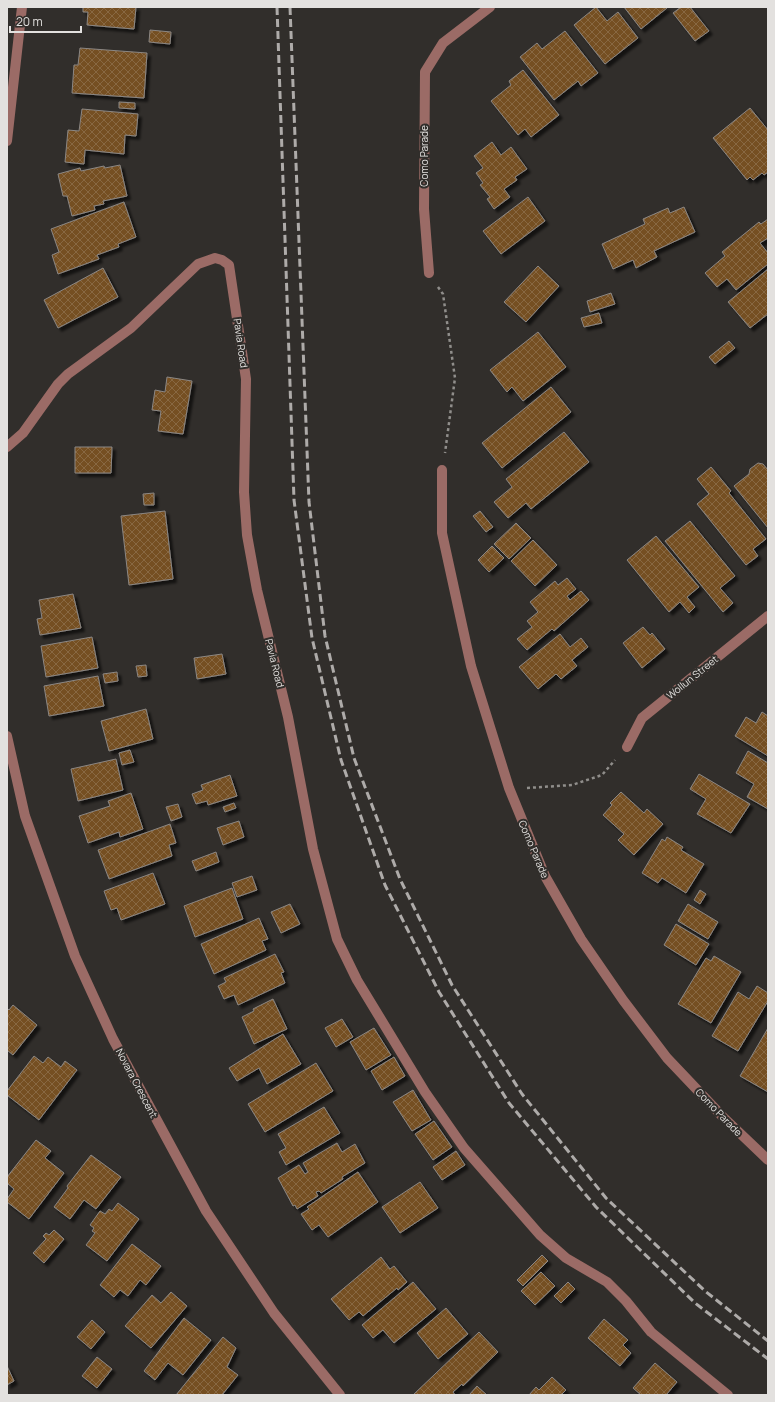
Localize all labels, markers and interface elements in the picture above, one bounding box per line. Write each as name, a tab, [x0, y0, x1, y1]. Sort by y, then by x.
scale bar	[10, 8, 81, 34]
text: 20 m	[16, 13, 43, 30]
street label: Como Parade	[417, 125, 431, 187]
street label: Pavia Road	[231, 317, 251, 369]
street label: Pavia Road	[262, 637, 288, 689]
street label: Wollun Street	[663, 652, 721, 702]
street label: Como Parade	[516, 818, 553, 880]
street label: Novara Crescent	[113, 1046, 161, 1120]
street label: Como Parade	[693, 1085, 746, 1139]

